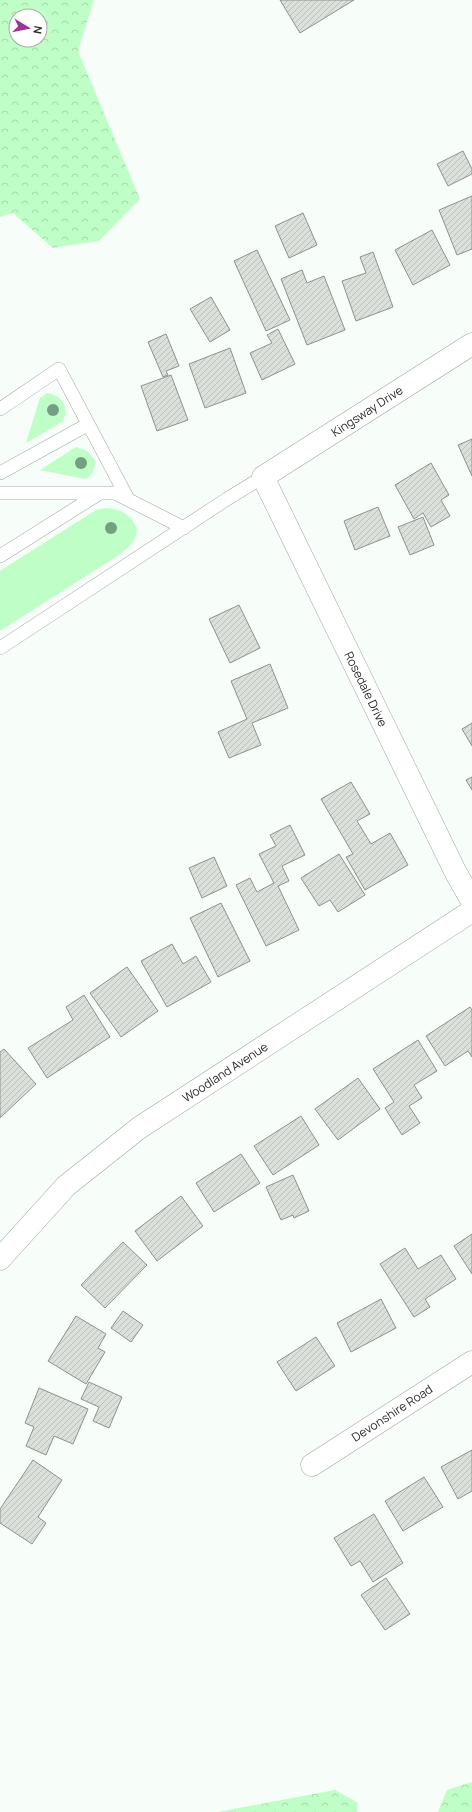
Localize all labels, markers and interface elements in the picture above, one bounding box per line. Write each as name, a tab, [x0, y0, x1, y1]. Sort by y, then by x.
north arrow	[8, 8, 48, 48]
text: N	[30, 25, 46, 35]
street label: Kingsway Drive	[328, 381, 406, 441]
street label: Rosedale Drive	[340, 648, 392, 730]
street label: Woodland Avenue	[179, 1038, 271, 1106]
street label: Devonshire Road	[348, 1380, 436, 1446]

